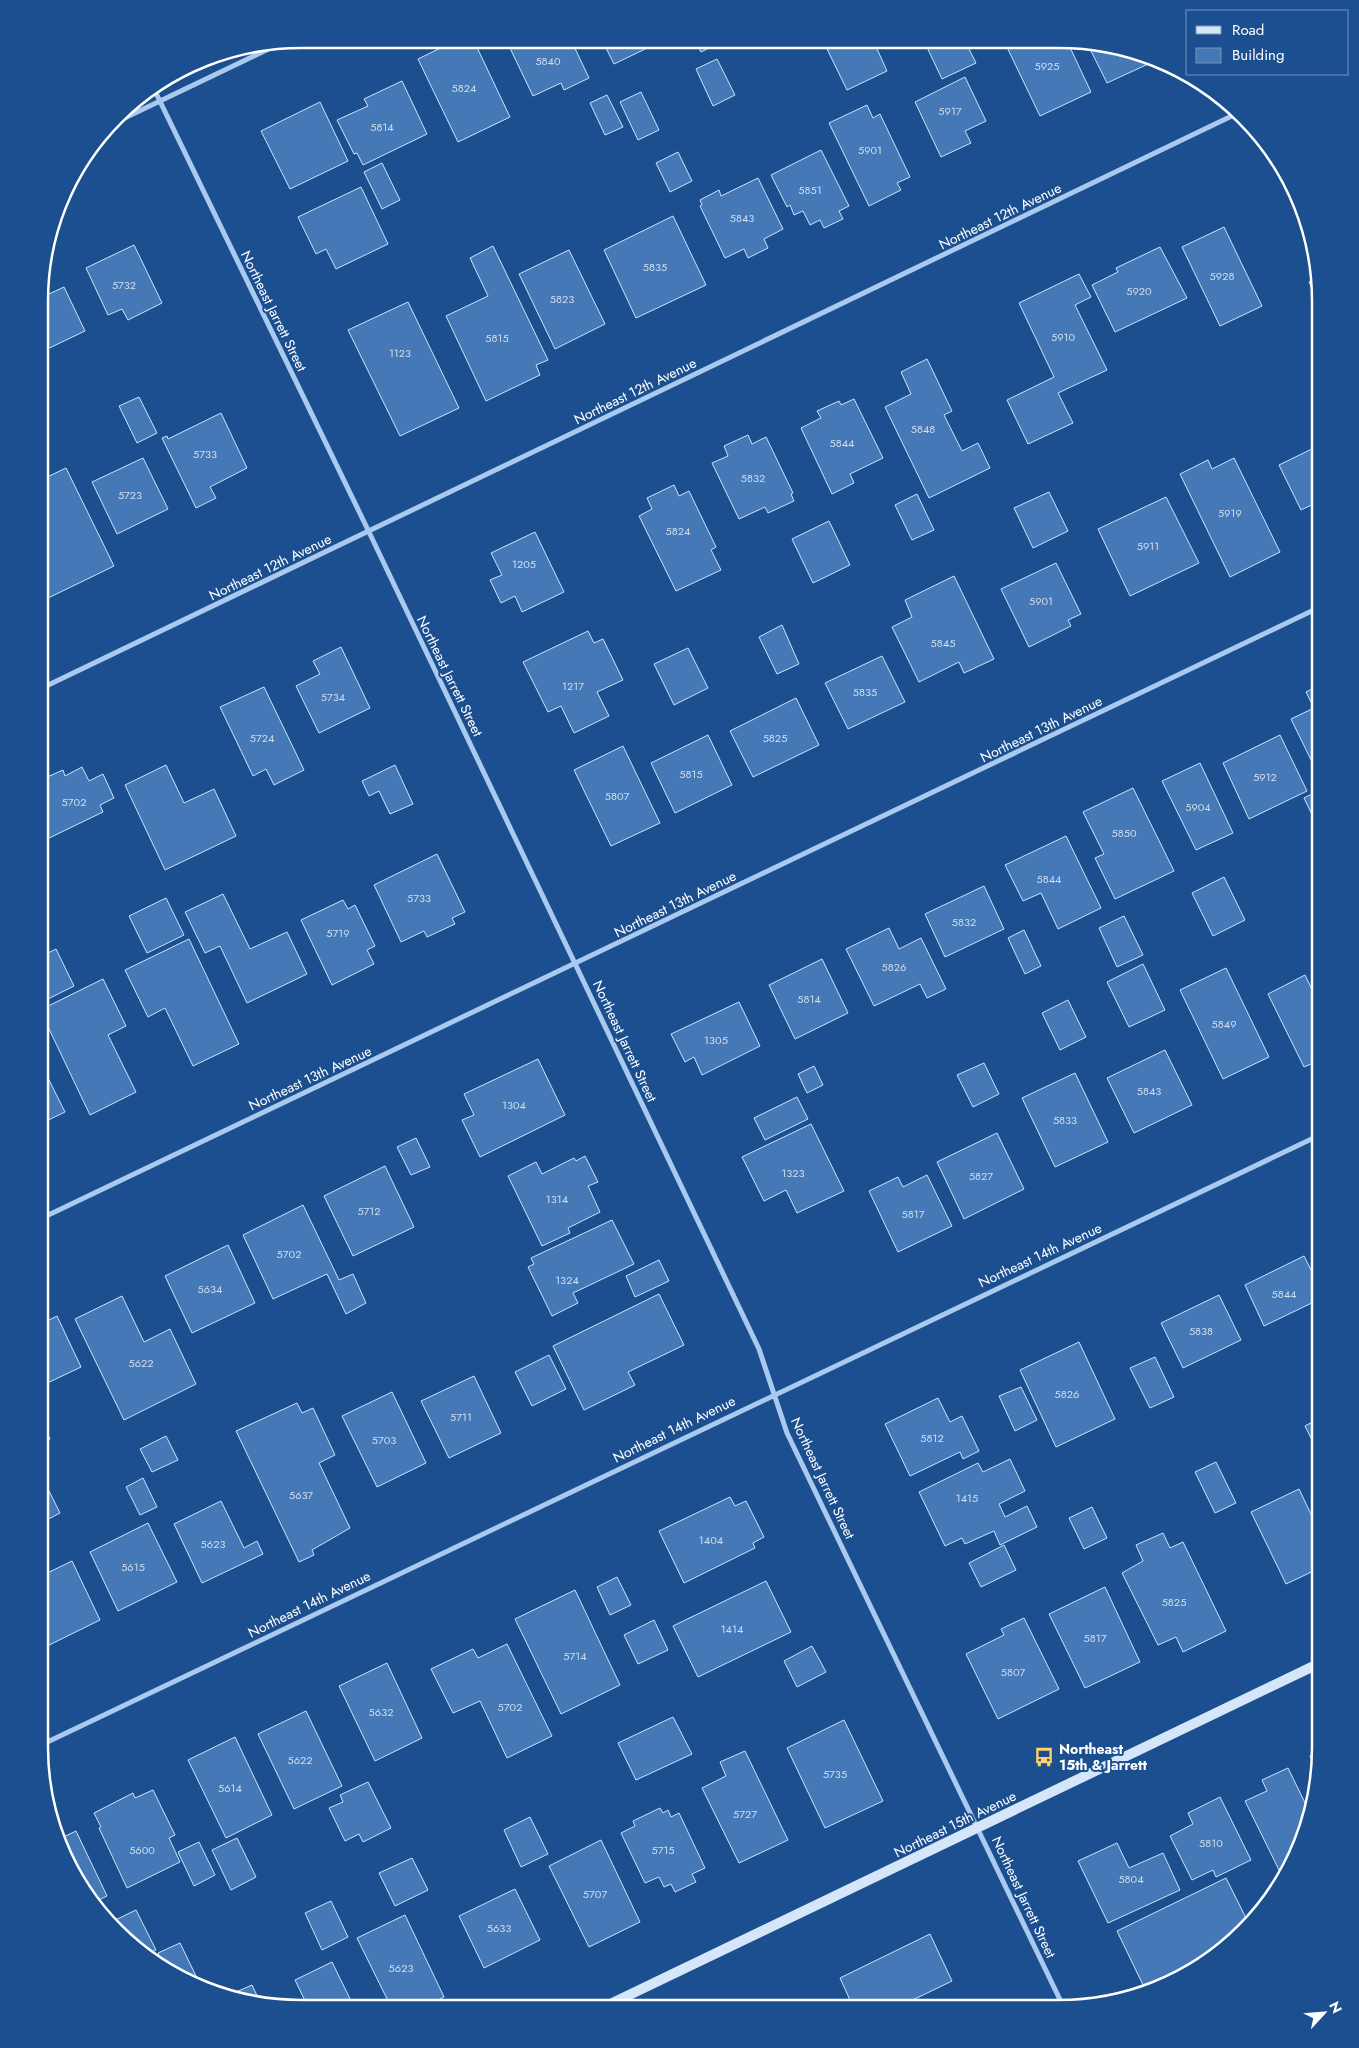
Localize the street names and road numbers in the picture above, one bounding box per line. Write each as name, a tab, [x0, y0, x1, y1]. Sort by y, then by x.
street label: Northeast 12th Avenue	[935, 178, 1065, 254]
street label: Northeast Jarrett Street	[236, 247, 312, 375]
street label: Northeast 12th Avenue	[570, 353, 700, 429]
street label: Northeast 12th Avenue	[205, 529, 335, 605]
street label: Northeast Jarrett Street	[412, 612, 488, 740]
street label: Northeast 13th Avenue	[977, 691, 1105, 767]
street label: Northeast 13th Avenue	[611, 866, 739, 942]
street label: Northeast Jarrett Street	[588, 977, 662, 1106]
street label: Northeast 13th Avenue	[245, 1041, 375, 1115]
street label: Northeast 14th Avenue	[975, 1218, 1105, 1292]
street label: Northeast 14th Avenue	[609, 1391, 739, 1467]
street label: Northeast Jarrett Street	[786, 1414, 860, 1543]
street label: Northeast 14th Avenue	[244, 1566, 374, 1642]
street label: Northeast 15th Avenue	[890, 1786, 1020, 1862]
street label: Northeast Jarrett Street	[987, 1833, 1061, 1962]

